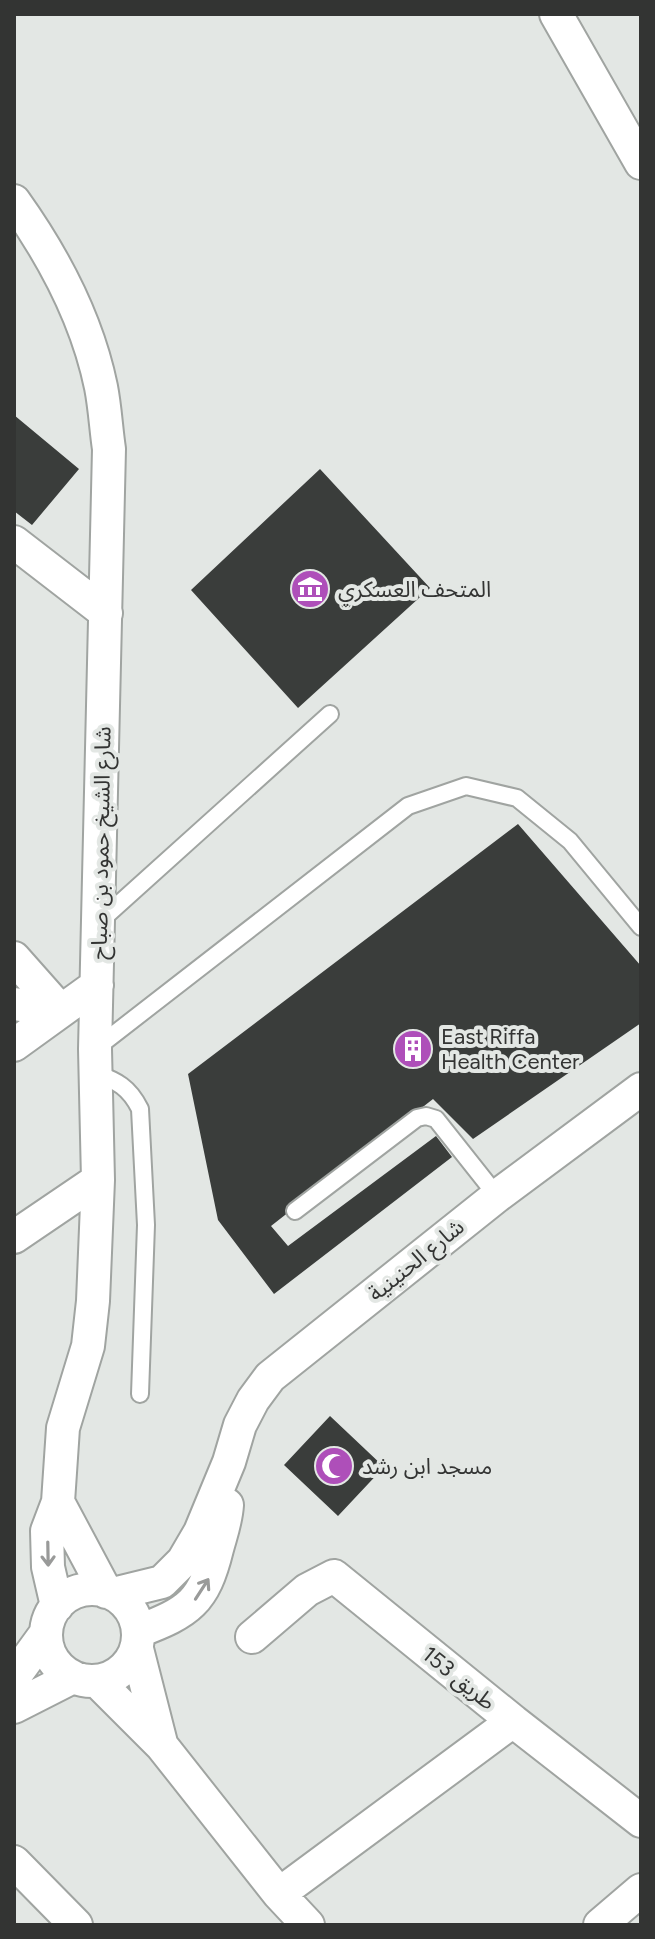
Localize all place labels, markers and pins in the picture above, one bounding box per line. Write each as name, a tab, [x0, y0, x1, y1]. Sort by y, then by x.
museum icon: المتحف العسكري	[289, 568, 331, 610]
place label: المتحف العسكري	[338, 576, 491, 606]
place label: East Riffa Health Center	[441, 1023, 580, 1075]
building icon: East Riffa Health Center	[392, 1028, 434, 1070]
mosque icon: مسجد ابن رشد	[313, 1445, 355, 1487]
place label: مسجد ابن رشد	[362, 1453, 492, 1480]

